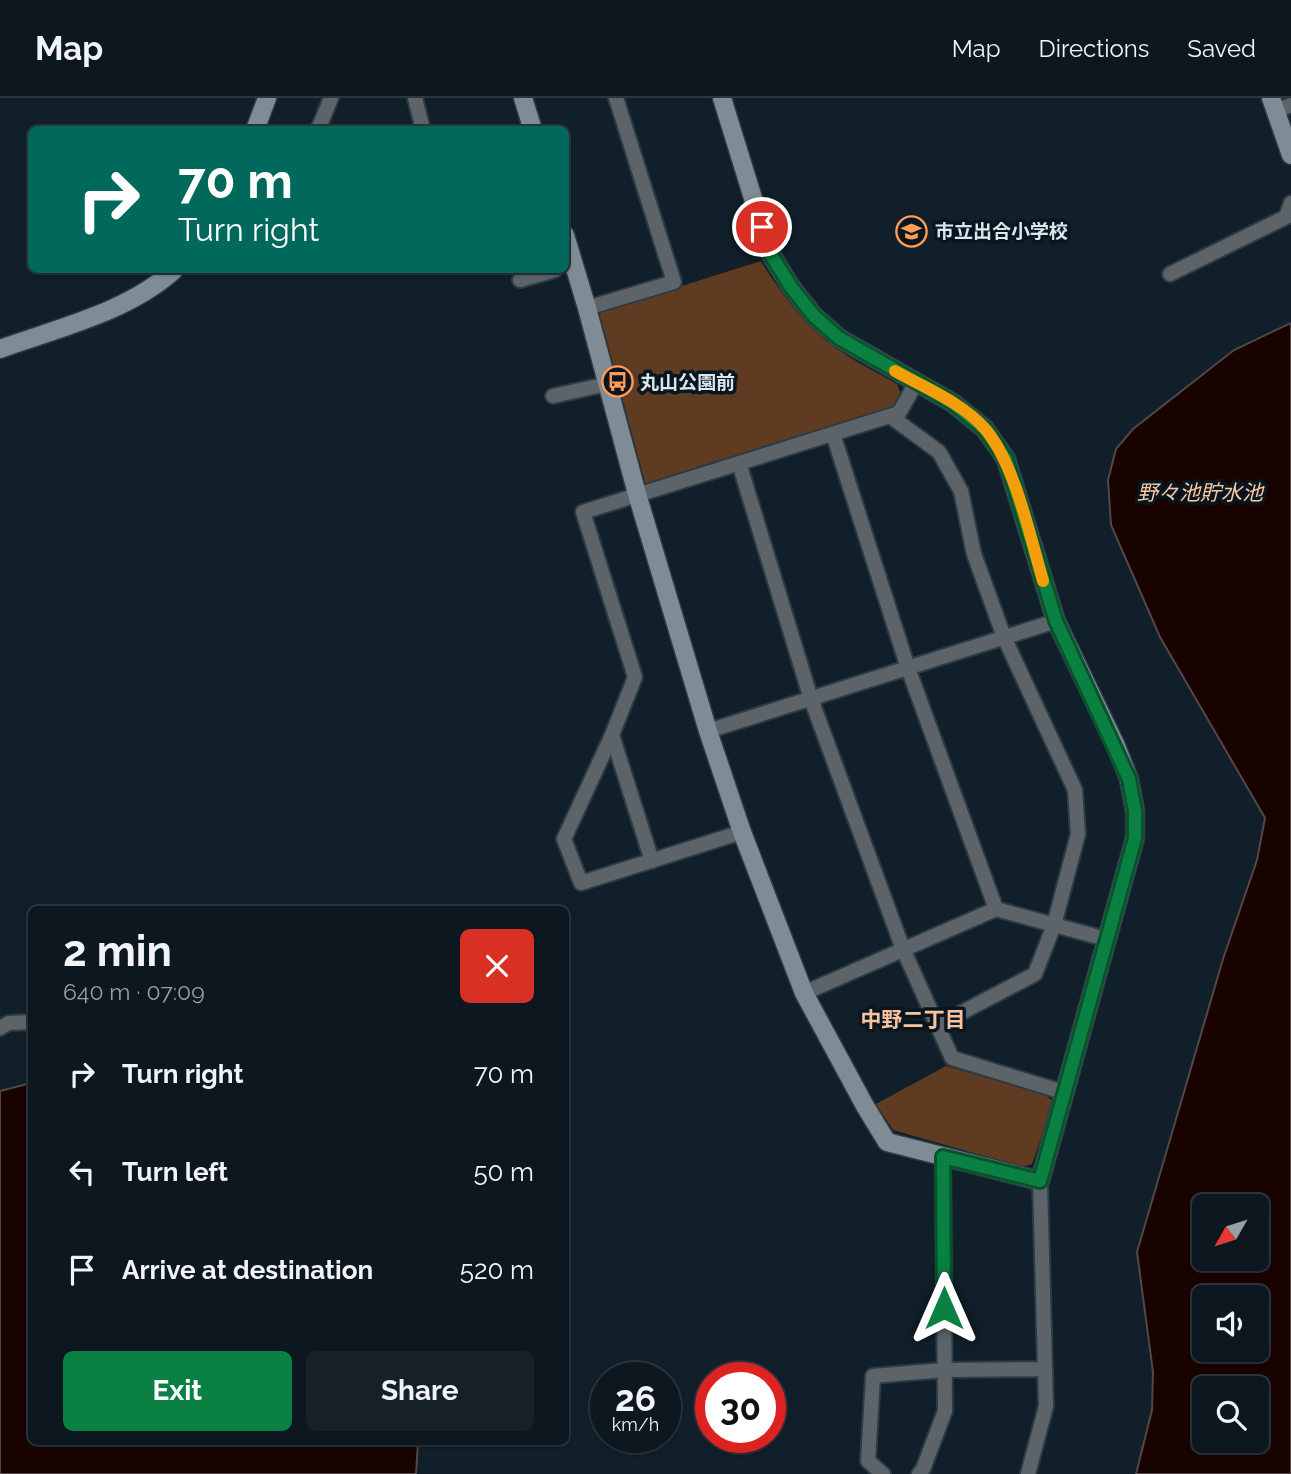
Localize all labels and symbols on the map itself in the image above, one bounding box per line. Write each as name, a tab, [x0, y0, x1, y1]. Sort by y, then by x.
pin	[732, 197, 792, 257]
school or university icon: 市立出合小学校	[895, 214, 929, 248]
place label: 市立出合小学校	[935, 220, 1068, 242]
bus stop icon: 丸山公園前	[600, 365, 634, 399]
place label: 丸山公園前	[640, 371, 735, 393]
water label: 野々池貯水池	[1137, 480, 1265, 505]
district label: 中野二丁目	[861, 1007, 966, 1032]
north arrow	[1192, 1194, 1269, 1270]
position arrow	[907, 1271, 981, 1345]
speed limit sign: 30	[695, 1362, 786, 1453]

